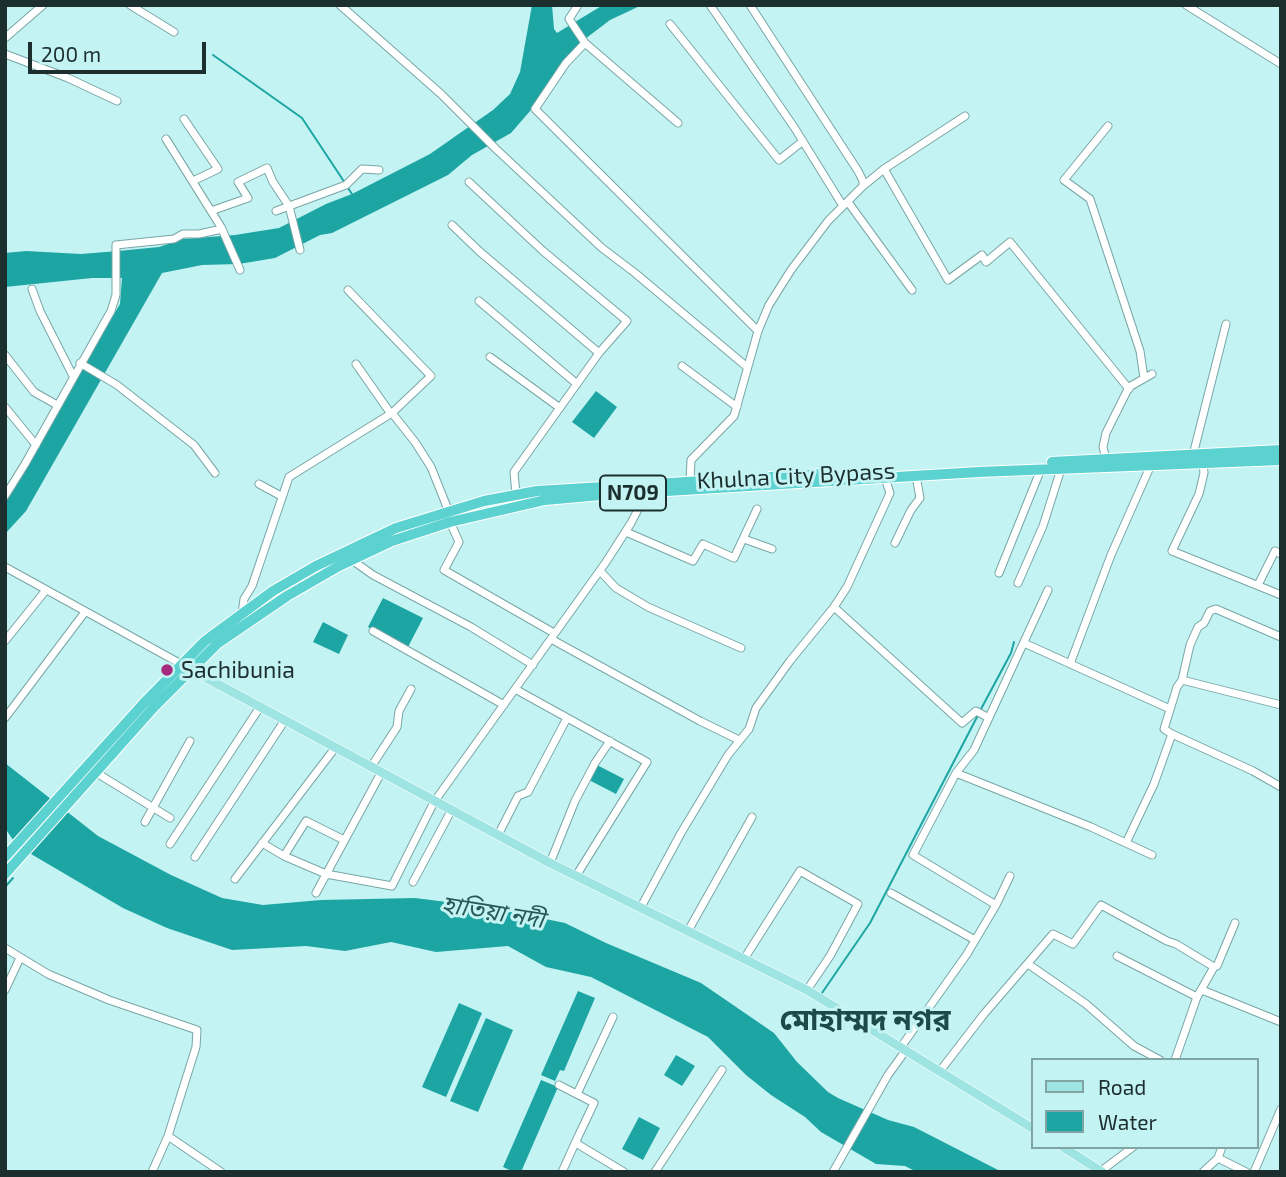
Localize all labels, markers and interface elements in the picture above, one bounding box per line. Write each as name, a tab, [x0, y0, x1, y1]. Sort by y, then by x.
scale bar	[32, 28, 210, 72]
text: 200 m	[41, 41, 101, 66]
street label: Khulna City Bypass	[696, 457, 896, 495]
road number: N709	[600, 476, 666, 510]
place label: Sachibunia	[181, 656, 295, 684]
marker: Sachibunia	[159, 662, 175, 678]
water label: হাতিয়া নদী	[440, 890, 546, 934]
district label: মোহাম্মদ নগর	[779, 1002, 951, 1038]
legend	[1030, 1058, 1258, 1149]
text: Road	[1098, 1074, 1146, 1099]
text: Water	[1098, 1109, 1157, 1134]

